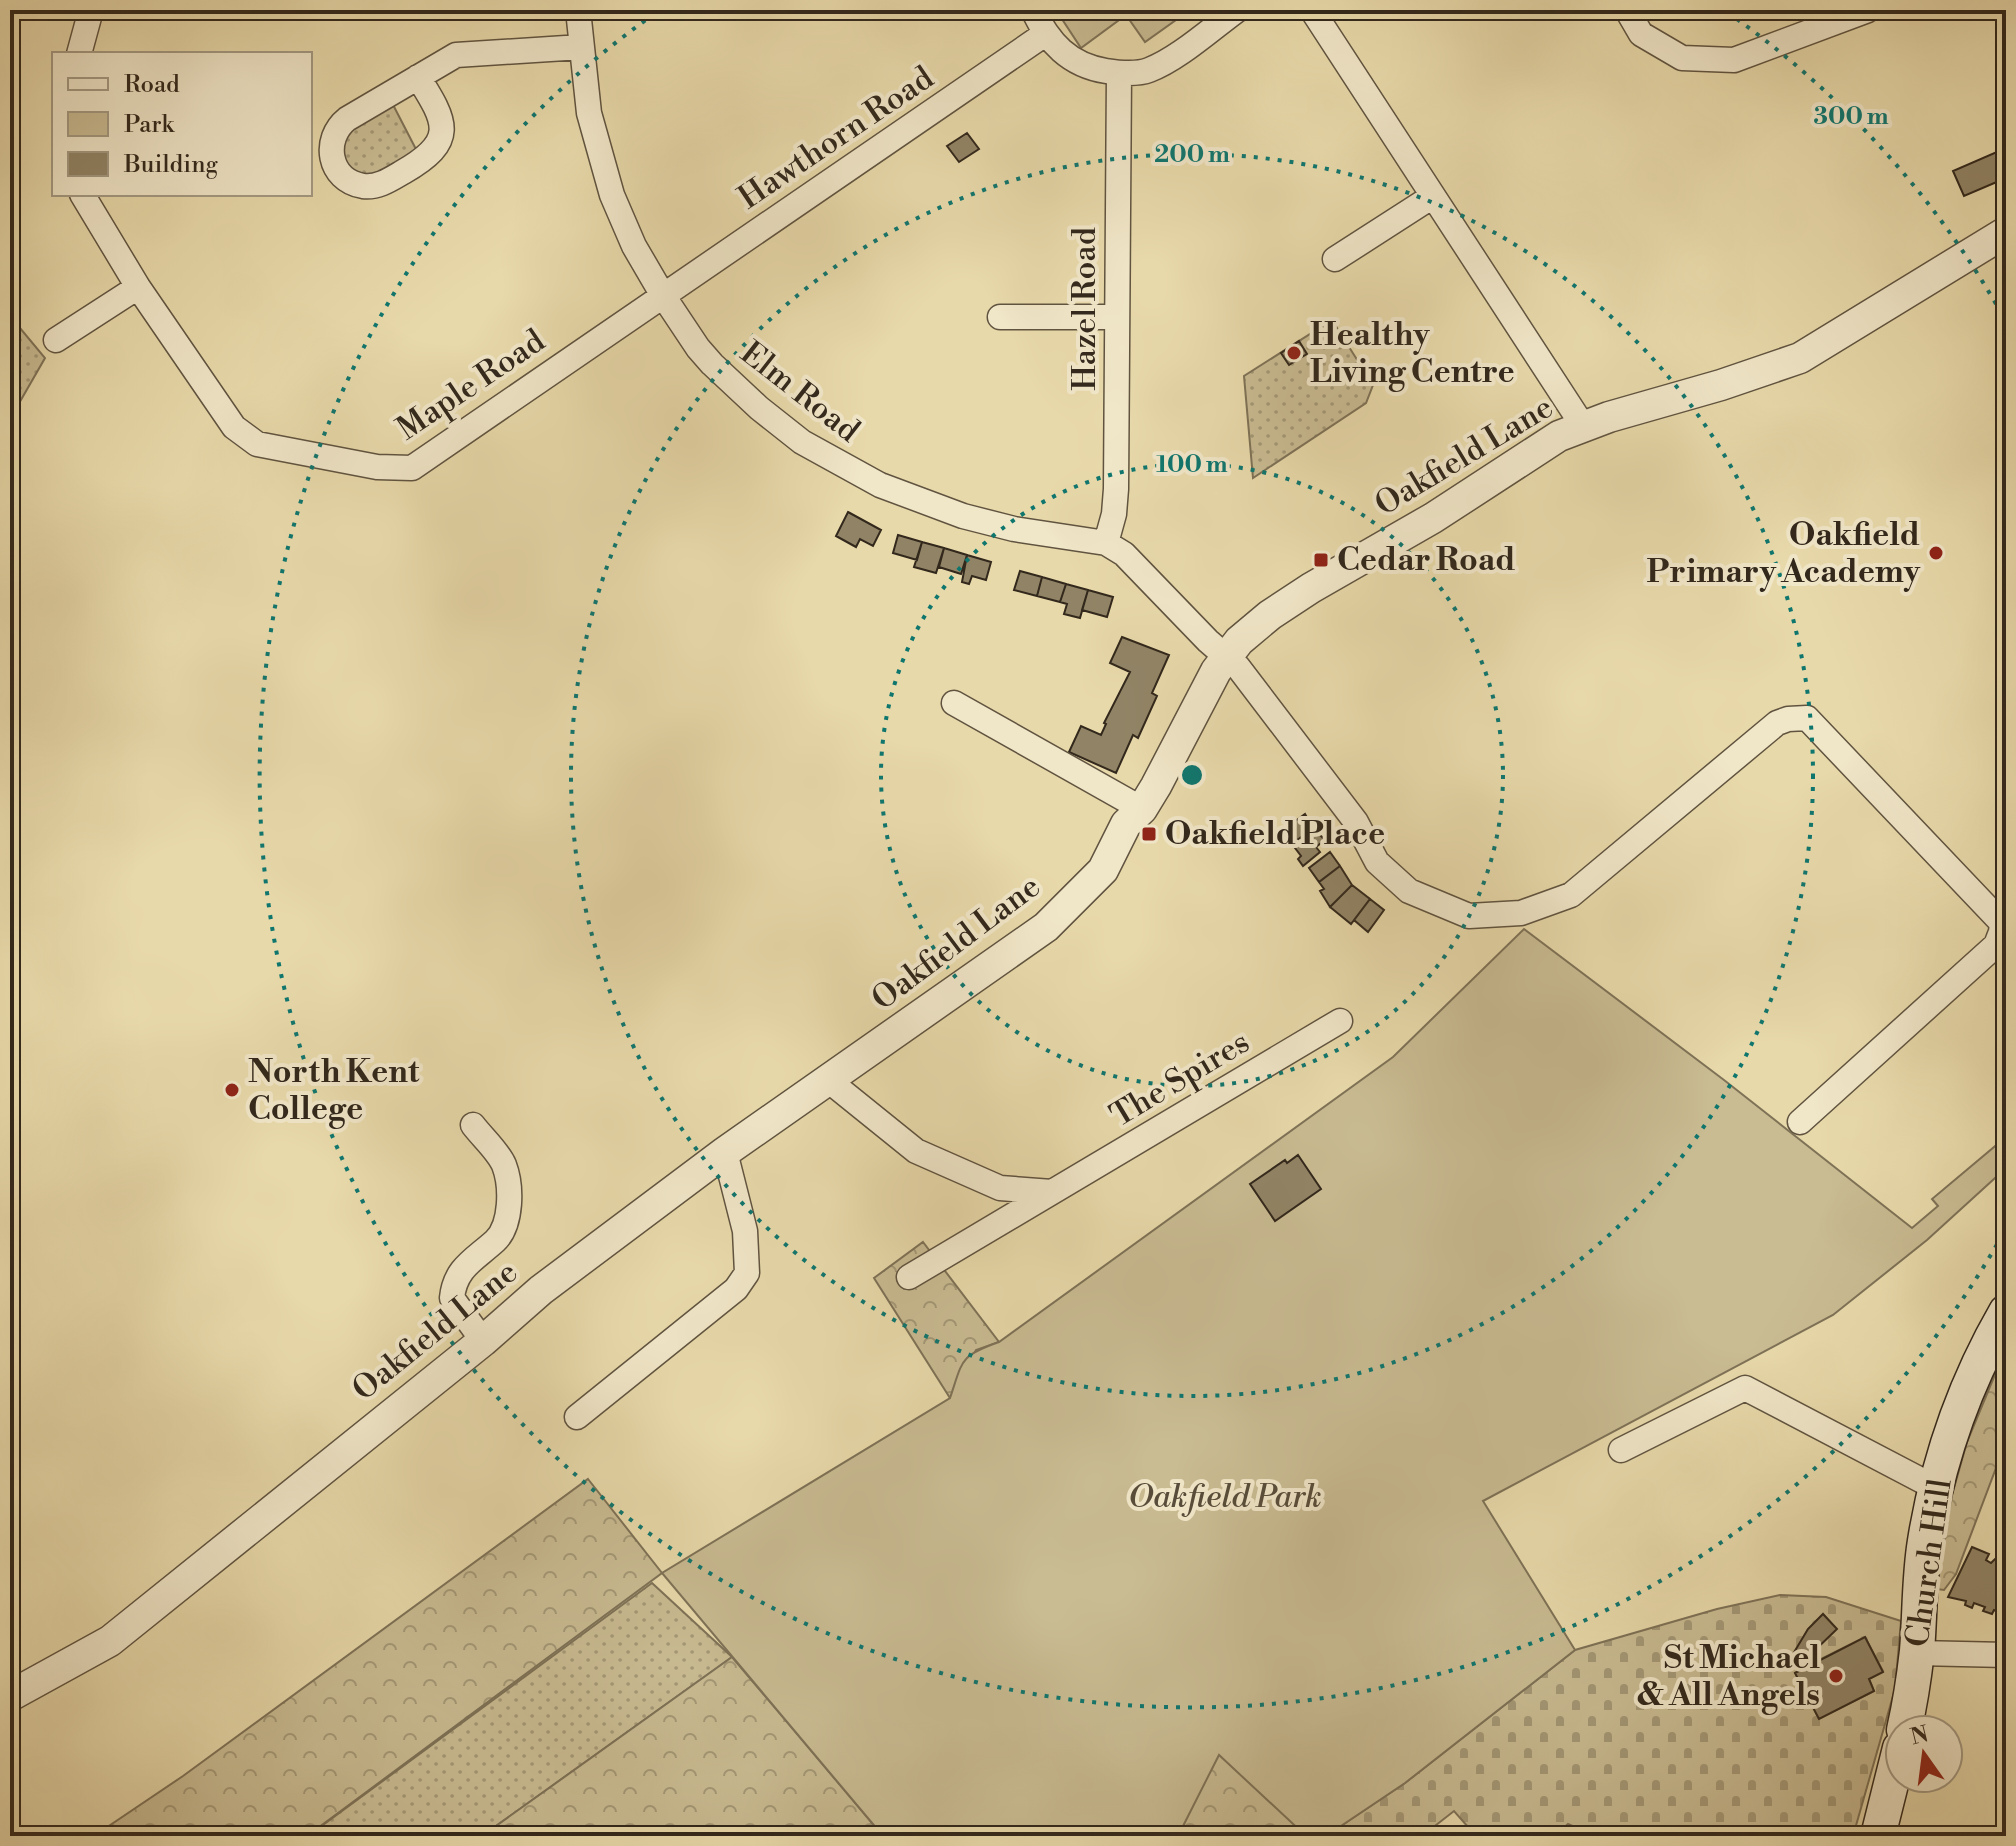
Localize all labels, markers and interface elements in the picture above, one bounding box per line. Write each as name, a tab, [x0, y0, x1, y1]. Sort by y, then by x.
legend	[52, 52, 312, 196]
street label: Hawthorn Road	[731, 58, 941, 218]
text: Road	[124, 70, 180, 100]
text: 300 m	[1813, 102, 1889, 132]
text: Park	[124, 110, 175, 140]
text: 200 m	[1154, 140, 1230, 170]
text: Building	[123, 150, 218, 180]
street label: Hazel Road	[1065, 227, 1105, 391]
place label: Healthy Living Centre	[1310, 315, 1515, 392]
street label: Maple Road	[390, 321, 552, 449]
street label: Elm Road	[732, 333, 868, 451]
marker: Healthy Living Centre	[1285, 344, 1303, 362]
street label: Oakfield Lane	[1368, 387, 1560, 525]
text: 100 m	[1156, 450, 1228, 480]
place label: Oakfield Primary Academy	[1647, 515, 1921, 592]
place label: Cedar Road	[1337, 540, 1515, 580]
marker: Oakfield Primary Academy	[1927, 544, 1945, 562]
marker: Cedar Road	[1312, 551, 1330, 569]
centre of rings	[1178, 761, 1206, 789]
place label: Oakfield Place	[1165, 814, 1385, 854]
marker: Oakfield Place	[1140, 825, 1158, 843]
street label: Oakfield Lane	[864, 867, 1048, 1019]
street label: The Spires	[1103, 1022, 1257, 1136]
place label: North Kent College	[248, 1052, 420, 1129]
marker: North Kent College	[223, 1081, 241, 1099]
street label: Oakfield Lane	[344, 1252, 526, 1410]
street label: Church Hill	[1897, 1476, 1961, 1650]
park label: Oakfield Park	[1128, 1477, 1322, 1517]
place label: St Michael & All Angels	[1637, 1638, 1820, 1715]
marker: St Michael & All Angels	[1827, 1667, 1845, 1685]
north arrow	[1884, 1714, 1964, 1794]
text: N	[1908, 1721, 1932, 1751]

